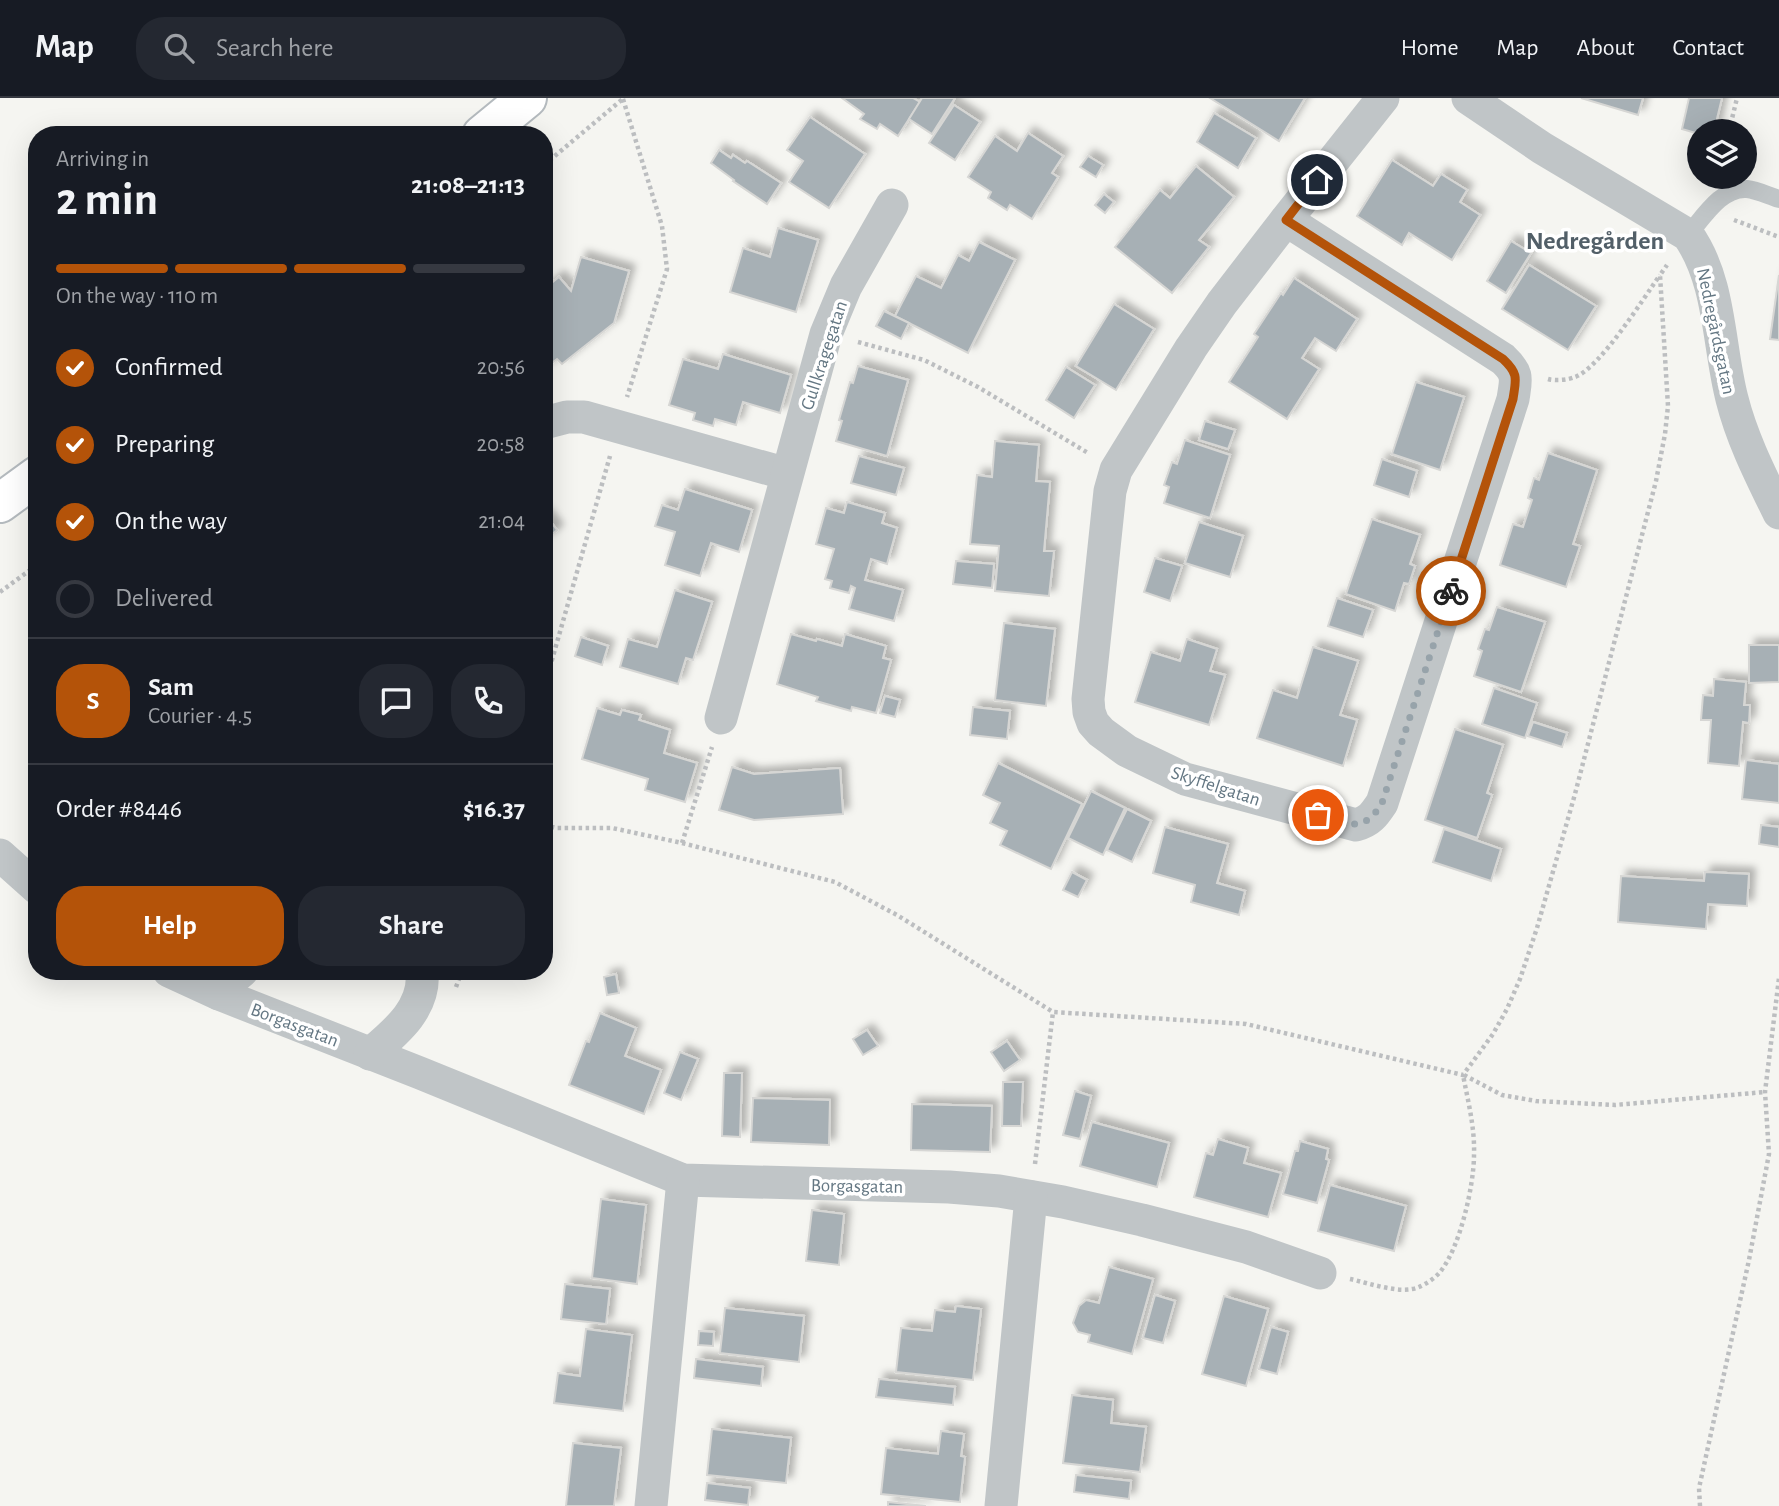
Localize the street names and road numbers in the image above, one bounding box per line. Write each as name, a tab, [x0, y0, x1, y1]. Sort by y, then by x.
street label: Nedregårdsgatan	[1693, 266, 1738, 396]
street label: Gullkragegatan	[798, 299, 851, 412]
street label: Skyffelgatan	[1169, 763, 1262, 810]
street label: Borgasgatan	[248, 1000, 341, 1051]
street label: Borgasgatan	[811, 1176, 903, 1197]

